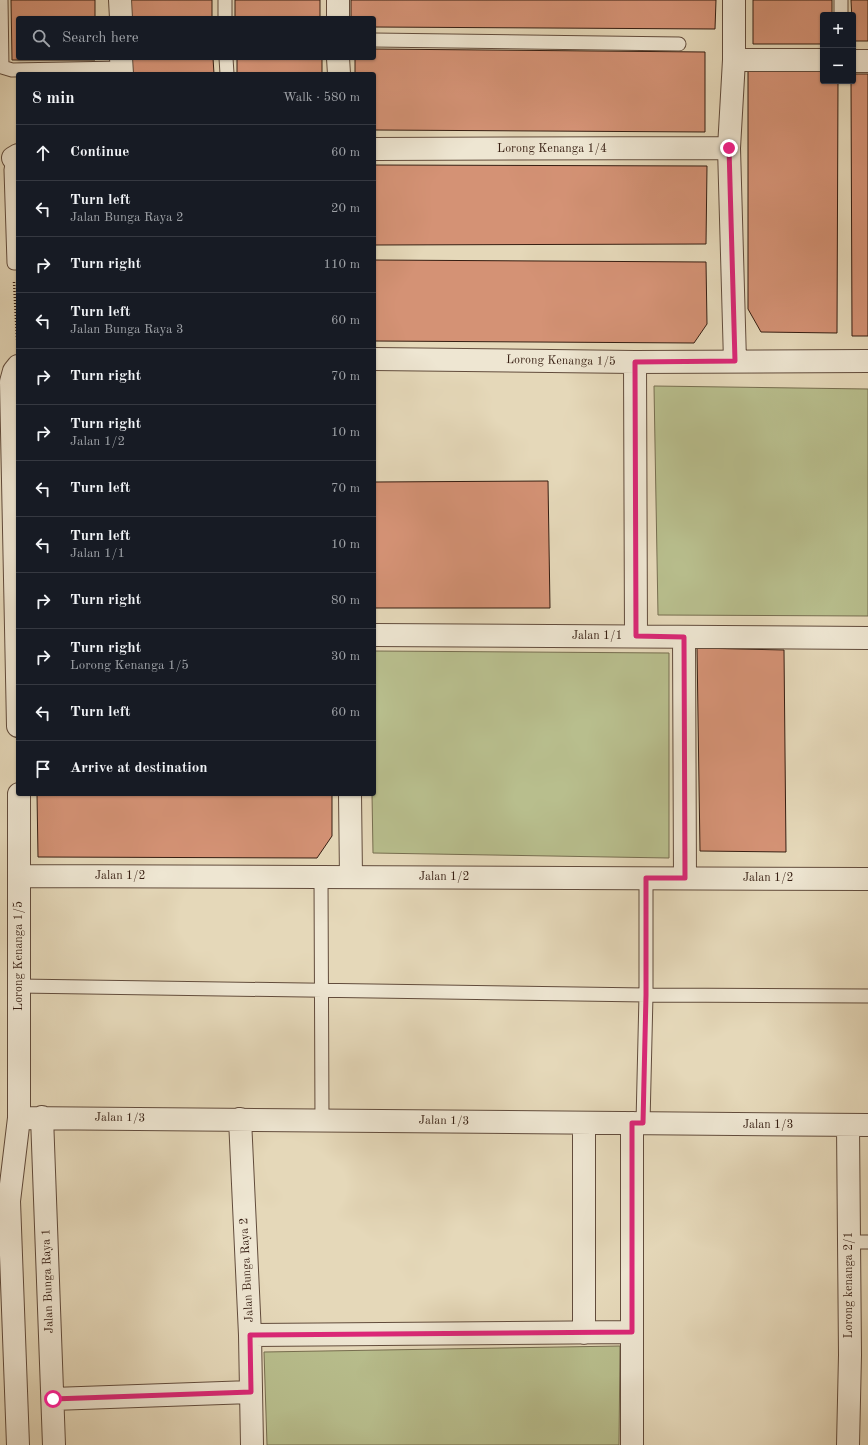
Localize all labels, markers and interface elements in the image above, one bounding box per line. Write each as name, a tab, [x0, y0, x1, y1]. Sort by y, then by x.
map controls	[820, 12, 856, 84]
button: +	[820, 12, 856, 48]
search box	[16, 16, 376, 60]
icon: search	[30, 27, 52, 49]
text: Search here	[62, 31, 139, 46]
button: −	[820, 48, 856, 84]
text: 8 min	[32, 90, 75, 107]
text: Walk · 580 m	[283, 91, 360, 104]
route end	[720, 139, 738, 157]
icon: ahead	[32, 142, 54, 164]
street label: Lorong Kenanga 1/4	[497, 143, 607, 155]
text: Continue	[70, 145, 129, 160]
text: 60 m	[331, 146, 360, 159]
text: Turn left	[70, 193, 130, 208]
icon: left	[32, 198, 54, 220]
text: 20 m	[331, 202, 360, 215]
text: Jalan Bunga Raya 2	[70, 211, 184, 224]
icon: right	[32, 254, 54, 276]
text: Turn right	[70, 257, 141, 272]
text: 110 m	[323, 258, 360, 271]
text: Turn left	[70, 305, 130, 320]
icon: left	[32, 310, 54, 332]
text: 60 m	[331, 314, 360, 327]
text: Jalan Bunga Raya 3	[70, 323, 184, 336]
street label: Lorong Kenanga 1/5	[506, 353, 616, 368]
icon: right	[32, 366, 54, 388]
text: Turn right	[70, 369, 141, 384]
text: 70 m	[331, 370, 360, 383]
text: Turn right	[70, 417, 141, 432]
icon: right	[32, 422, 54, 444]
text: 10 m	[331, 426, 360, 439]
text: Jalan 1/2	[70, 435, 125, 448]
icon: left	[32, 478, 54, 500]
text: Turn left	[70, 481, 130, 496]
text: 70 m	[331, 482, 360, 495]
text: Turn left	[70, 529, 130, 544]
icon: left	[32, 534, 54, 556]
text: 10 m	[331, 538, 360, 551]
text: Jalan 1/1	[70, 547, 125, 560]
icon: right	[32, 590, 54, 612]
text: Turn right	[70, 593, 141, 608]
text: 80 m	[331, 594, 360, 607]
street label: Jalan 1/1	[572, 630, 622, 642]
text: Turn right	[70, 641, 141, 656]
icon: right	[32, 646, 54, 668]
text: 30 m	[331, 650, 360, 663]
text: Lorong Kenanga 1/5	[70, 659, 189, 672]
icon: left	[32, 702, 54, 724]
text: Turn left	[70, 705, 130, 720]
text: 60 m	[331, 706, 360, 719]
icon: arrive	[32, 758, 54, 780]
text: Arrive at destination	[70, 761, 208, 776]
street label: Jalan 1/2	[95, 870, 145, 882]
street label: Jalan 1/2	[419, 871, 469, 883]
street label: Jalan 1/2	[743, 872, 793, 884]
street label: Lorong Kenanga 1/5	[12, 901, 25, 1011]
street label: Jalan 1/3	[95, 1112, 145, 1124]
street label: Jalan 1/3	[419, 1115, 469, 1127]
street label: Jalan 1/3	[743, 1119, 793, 1131]
street label: Jalan Bunga Raya 2	[238, 1217, 256, 1323]
street label: Jalan Bunga Raya 1	[40, 1228, 56, 1334]
street label: Lorong kenanga 2/1	[843, 1232, 855, 1338]
route start	[44, 1390, 62, 1408]

